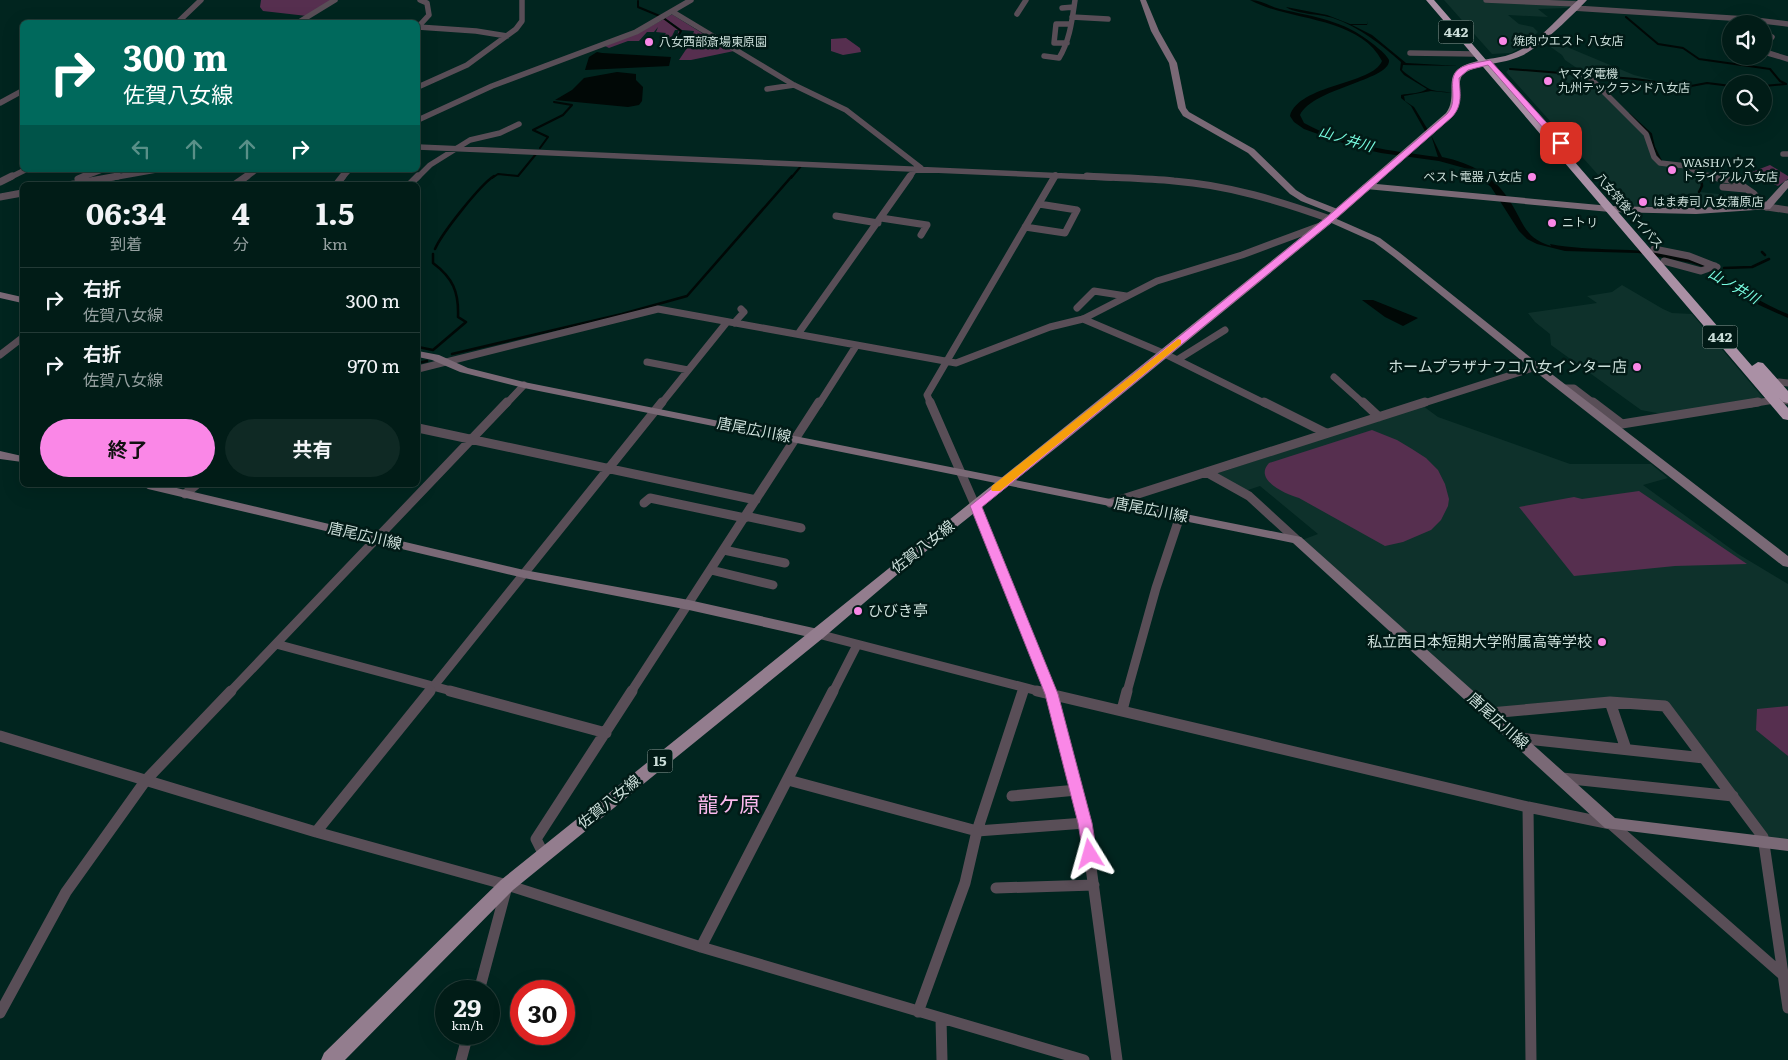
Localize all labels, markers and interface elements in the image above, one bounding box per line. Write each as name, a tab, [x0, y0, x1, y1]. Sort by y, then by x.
map controls	[1722, 15, 1772, 125]
button: sound	[1722, 15, 1772, 65]
road number: 442	[1438, 21, 1474, 44]
text: 300 m	[123, 30, 228, 82]
place label: 焼肉ウエスト 八女店	[1513, 31, 1623, 49]
place label: 八女西部斎場東原園	[659, 32, 767, 50]
marker: 焼肉ウエスト 八女店	[1497, 35, 1509, 47]
marker: 八女西部斎場東原園	[643, 36, 655, 48]
icon: right	[40, 40, 105, 105]
place label: ヤマダ電機 九州テックランド八女店	[1558, 64, 1690, 96]
marker: ヤマダ電機 九州テックランド八女店	[1542, 75, 1554, 87]
button: search	[1722, 75, 1772, 125]
text: 佐賀八女線	[123, 77, 233, 110]
water label: 山ノ井川	[1317, 120, 1378, 156]
pin	[1540, 122, 1582, 164]
icon: arrive	[1547, 129, 1575, 157]
icon: left	[127, 135, 155, 163]
icon: ahead	[180, 135, 208, 163]
icon: ahead	[233, 135, 261, 163]
icon: right	[286, 135, 314, 163]
place label: WASHハウス トライアル八女店	[1682, 153, 1778, 185]
marker: WASHハウス トライアル八女店	[1666, 164, 1678, 176]
place label: ベスト電器 八女店	[1423, 167, 1522, 185]
street label: 八女筑後バイパス	[1592, 168, 1668, 252]
marker: ベスト電器 八女店	[1526, 171, 1538, 183]
text: 06:34	[86, 190, 166, 234]
text: 4	[232, 190, 250, 234]
text: 1.5	[316, 190, 354, 234]
place label: はま寿司 八女蒲原店	[1653, 192, 1763, 210]
marker: はま寿司 八女蒲原店	[1637, 196, 1649, 208]
place label: ニトリ	[1562, 213, 1598, 231]
marker: ニトリ	[1546, 217, 1558, 229]
text: 到着	[110, 231, 142, 255]
text: 分	[233, 231, 249, 255]
text: km	[322, 231, 348, 255]
water label: 山ノ井川	[1705, 262, 1765, 309]
text: 右折	[83, 274, 121, 302]
icon: right	[40, 286, 68, 314]
text: 300 m	[346, 286, 400, 314]
text: 佐賀八女線	[83, 302, 163, 326]
road number: 442	[1702, 326, 1738, 348]
text: 右折	[83, 339, 121, 367]
icon: right	[40, 351, 68, 379]
text: 970 m	[347, 351, 400, 379]
place label: ホームプラザナフコ八女インター店	[1388, 354, 1627, 377]
marker: ホームプラザナフコ八女インター店	[1631, 361, 1643, 373]
text: 佐賀八女線	[83, 367, 163, 391]
street label: 唐尾広川線	[715, 410, 793, 447]
button: 終了	[40, 419, 215, 477]
button: 共有	[225, 419, 400, 477]
street label: 唐尾広川線	[1112, 490, 1190, 527]
street label: 佐賀八女線	[885, 514, 959, 578]
street label: 唐尾広川線	[326, 515, 404, 554]
place label: ひびき亭	[868, 598, 928, 621]
marker: ひびき亭	[852, 605, 864, 617]
place label: 私立西日本短期大学附属高等学校	[1367, 629, 1592, 652]
marker: 私立西日本短期大学附属高等学校	[1596, 636, 1608, 648]
street label: 唐尾広川線	[1463, 686, 1535, 754]
road number: 15	[648, 749, 672, 772]
street label: 佐賀八女線	[572, 768, 644, 833]
district label: 龍ケ原	[698, 787, 761, 818]
position arrow	[1063, 827, 1115, 879]
speed limit sign: 30	[510, 980, 575, 1045]
text: 29	[454, 988, 481, 1025]
text: km/h	[452, 1016, 483, 1034]

